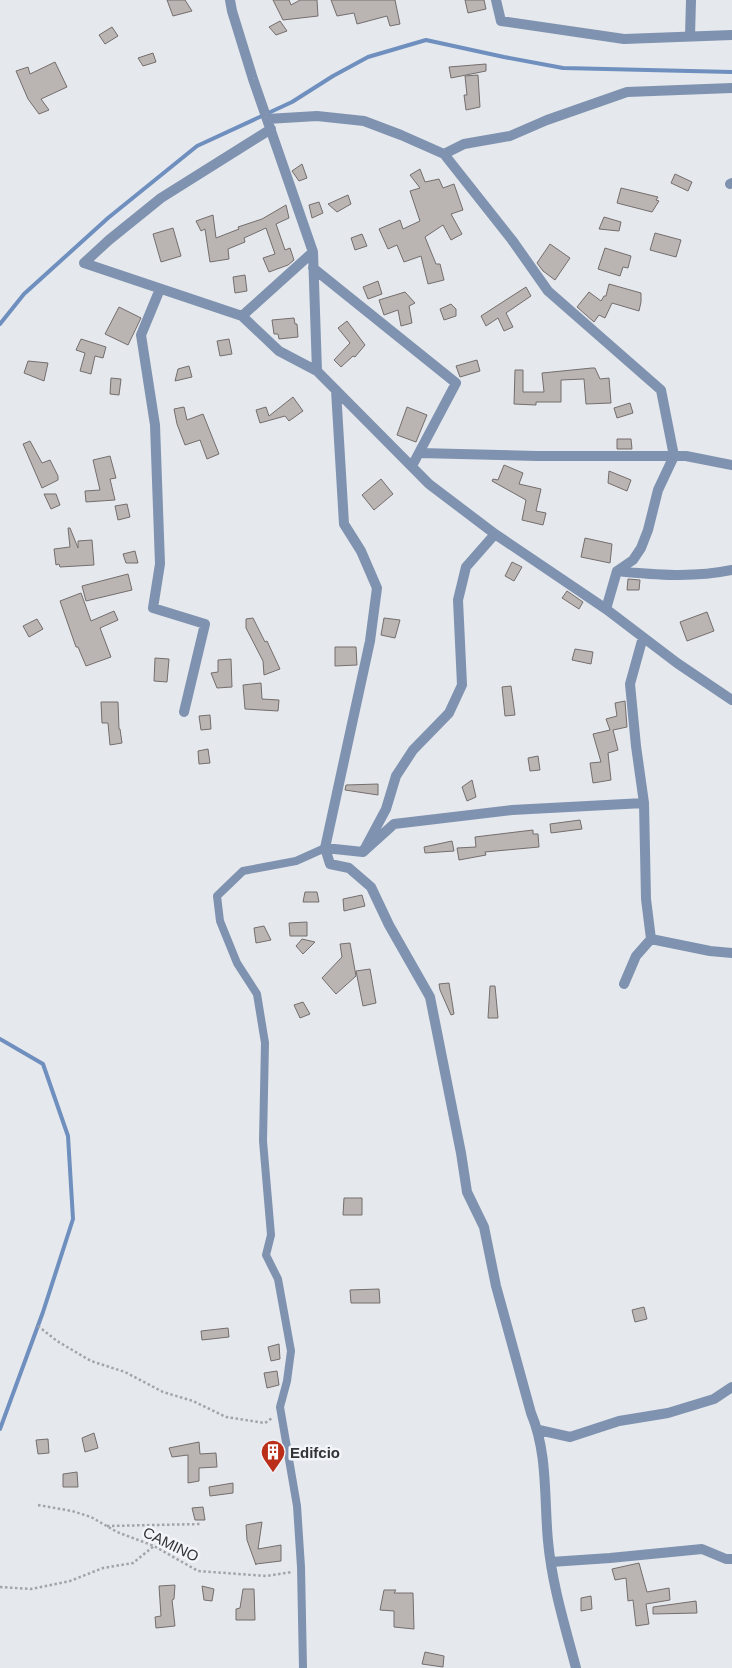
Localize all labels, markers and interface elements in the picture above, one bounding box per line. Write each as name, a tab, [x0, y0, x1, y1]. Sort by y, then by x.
building icon: Edifcio	[260, 1439, 286, 1473]
place label: Edifcio	[290, 1444, 340, 1461]
street label: CAMINO	[140, 1523, 202, 1565]

